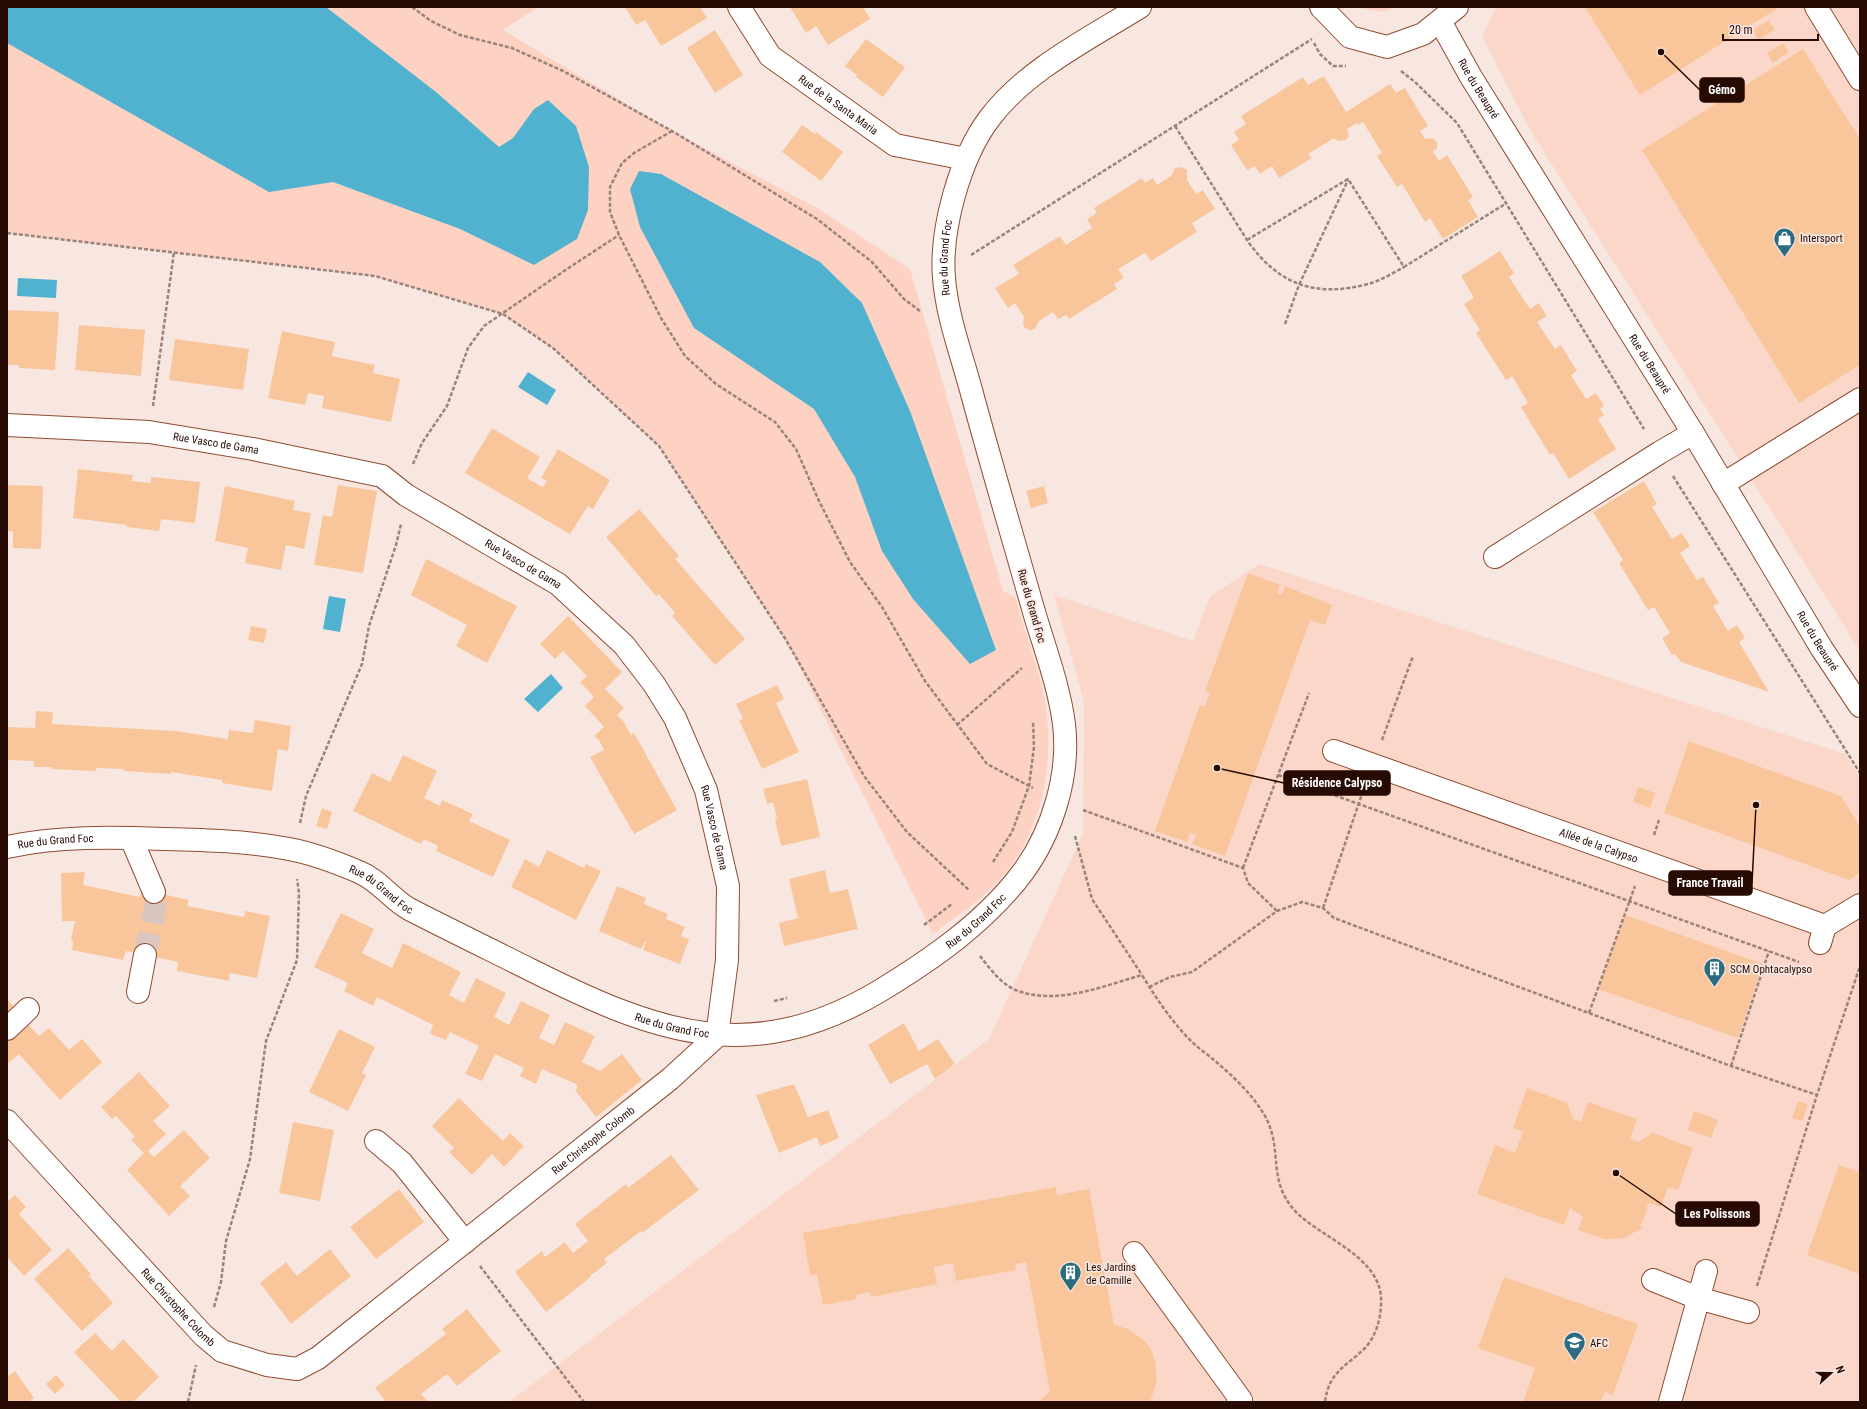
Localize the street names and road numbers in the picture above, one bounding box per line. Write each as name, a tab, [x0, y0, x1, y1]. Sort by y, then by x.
street label: Rue du Beaupré	[1455, 57, 1501, 121]
street label: Rue de la Santa Maria	[796, 72, 880, 138]
street label: Rue du Grand Foc	[937, 219, 955, 296]
street label: Rue du Beaupré	[1626, 332, 1673, 396]
street label: Rue Vasco de Gama	[172, 430, 260, 457]
street label: Rue Vasco de Gama	[482, 537, 564, 591]
street label: Rue du Grand Foc	[1015, 568, 1048, 645]
street label: Rue du Beaupré	[1794, 609, 1841, 673]
street label: Rue Vasco de Gama	[698, 783, 730, 871]
street label: Allée de la Calypso	[1558, 826, 1640, 866]
street label: Rue du Grand Foc	[17, 832, 94, 852]
street label: Rue du Grand Foc	[347, 863, 415, 917]
street label: Rue du Grand Foc	[943, 891, 1009, 952]
street label: Rue du Grand Foc	[633, 1010, 710, 1041]
street label: Rue Christophe Colomb	[549, 1104, 637, 1177]
street label: Rue Christophe Colomb	[138, 1266, 217, 1349]

